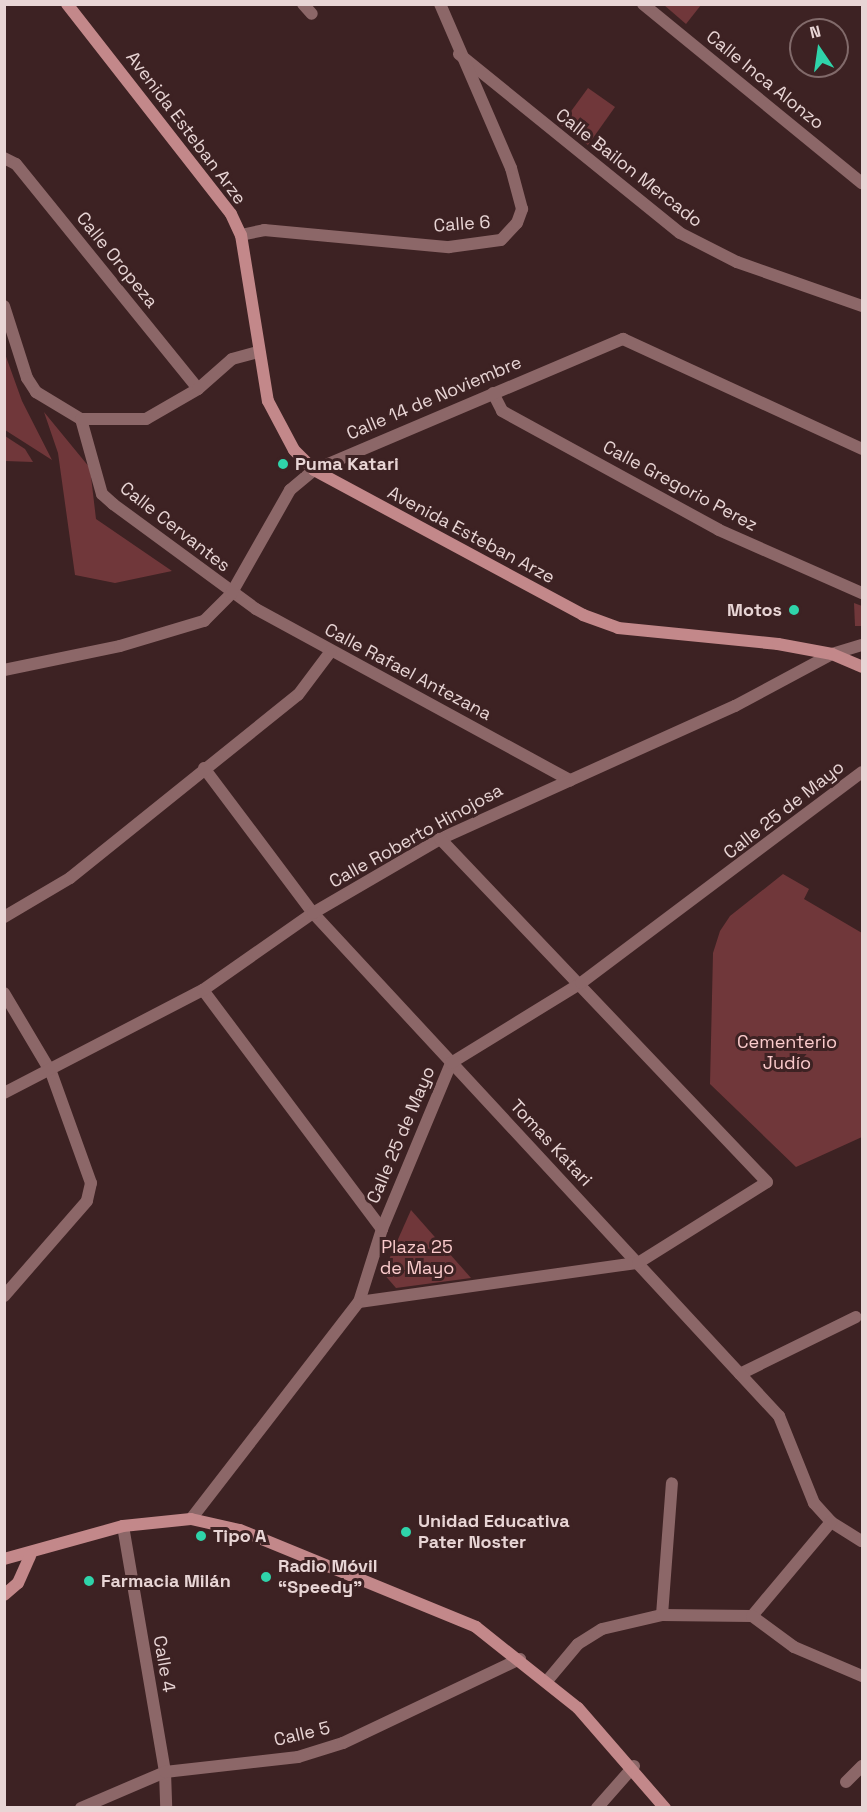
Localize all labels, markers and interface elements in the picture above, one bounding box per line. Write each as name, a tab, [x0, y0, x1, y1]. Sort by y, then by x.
north arrow	[789, 18, 849, 78]
text: N	[808, 20, 823, 43]
street label: Calle Inca Alonzo	[702, 26, 828, 134]
street label: Avenida Esteban Arze	[121, 47, 251, 209]
street label: Calle Bailon Mercado	[551, 104, 707, 232]
street label: Calle Oropeza	[72, 208, 162, 312]
street label: Calle 6	[433, 211, 491, 237]
street label: Calle 14 de Noviembre	[343, 351, 525, 445]
street label: Calle Gregorio Perez	[599, 436, 761, 536]
place label: Puma Katari	[295, 453, 399, 475]
marker: Puma Katari	[276, 457, 290, 471]
street label: Calle Cervantes	[116, 477, 234, 577]
street label: Avenida Esteban Arze	[384, 482, 558, 588]
place label: Motos	[727, 599, 782, 621]
marker: Motos	[787, 603, 801, 617]
street label: Calle Rafael Antezana	[321, 619, 495, 725]
street label: Calle 25 de Mayo	[719, 756, 849, 864]
street label: Calle Roberto Hinojosa	[326, 779, 506, 893]
park label: Cementerio Judío	[737, 1032, 837, 1074]
street label: Calle 25 de Mayo	[362, 1063, 440, 1207]
street label: Tomas Katari	[505, 1095, 597, 1191]
park label: Plaza 25 de Mayo	[380, 1237, 454, 1280]
place label: Unidad Educativa Pater Noster	[418, 1511, 570, 1553]
place label: Tipo A	[213, 1525, 267, 1547]
marker: Unidad Educativa Pater Noster	[399, 1525, 413, 1539]
marker: Tipo A	[194, 1529, 208, 1543]
place label: Radio Móvil “Speedy”	[278, 1556, 378, 1598]
place label: Farmacia Milán	[101, 1570, 231, 1592]
marker: Radio Móvil “Speedy”	[259, 1570, 273, 1584]
marker: Farmacia Milán	[82, 1574, 96, 1588]
street label: Calle 4	[148, 1634, 180, 1694]
street label: Calle 5	[272, 1717, 332, 1751]

